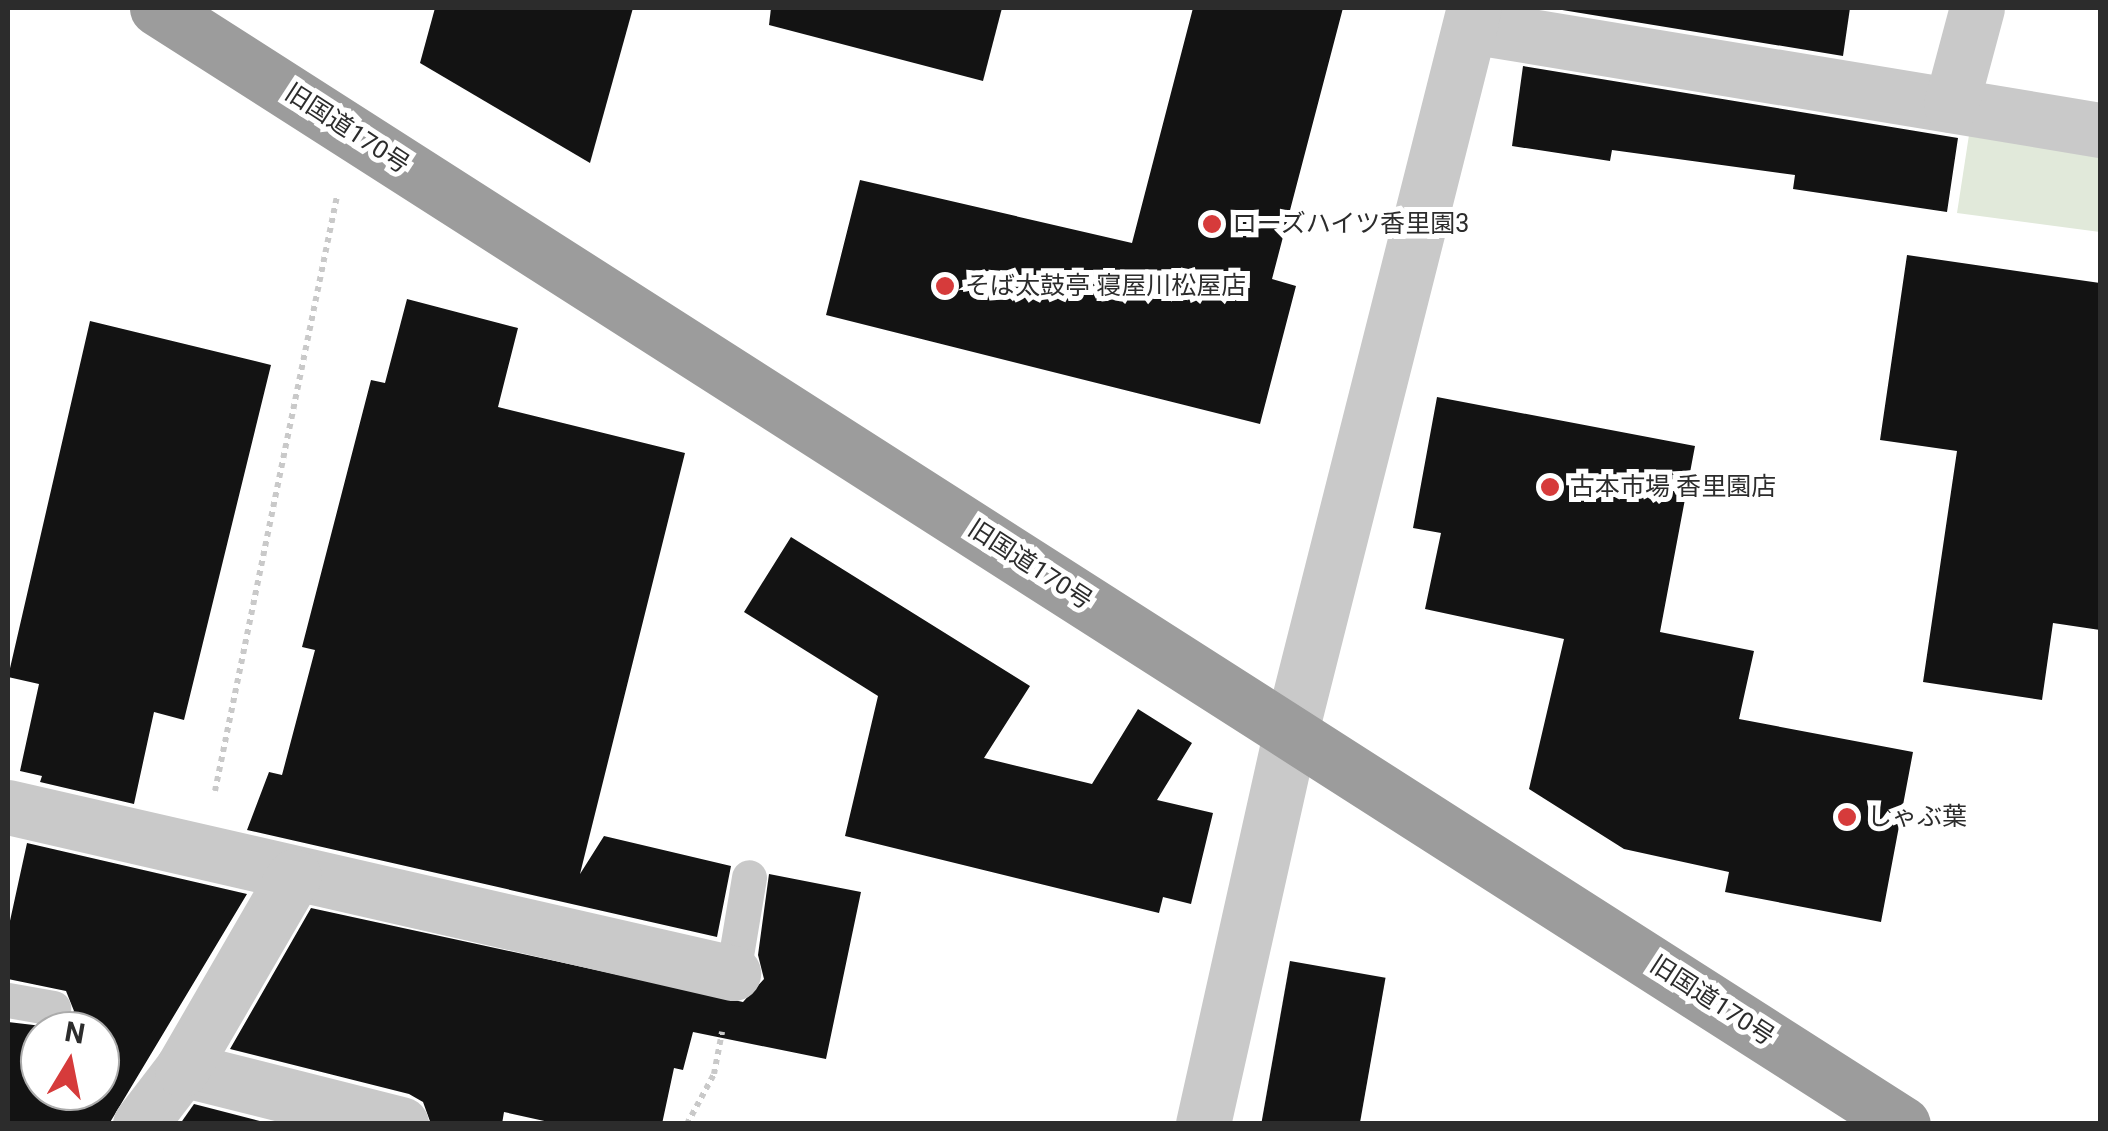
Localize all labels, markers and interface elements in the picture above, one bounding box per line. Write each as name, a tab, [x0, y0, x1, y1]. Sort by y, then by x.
street label: 旧国道170号	[279, 78, 415, 180]
place label: ローズハイツ香里園3	[1232, 209, 1471, 239]
marker: ローズハイツ香里園3	[1201, 213, 1223, 235]
place label: そば太鼓亭 寝屋川松屋店	[965, 271, 1246, 301]
marker: そば太鼓亭 寝屋川松屋店	[934, 275, 956, 297]
place label: 古本市場 香里園店	[1570, 472, 1776, 502]
marker: 古本市場 香里園店	[1539, 476, 1561, 498]
street label: 旧国道170号	[962, 514, 1098, 616]
place label: しゃぶ葉	[1867, 802, 1967, 832]
marker: しゃぶ葉	[1836, 806, 1858, 828]
street label: 旧国道170号	[1644, 950, 1780, 1052]
north arrow	[20, 1011, 120, 1111]
text: N	[62, 1015, 88, 1051]

